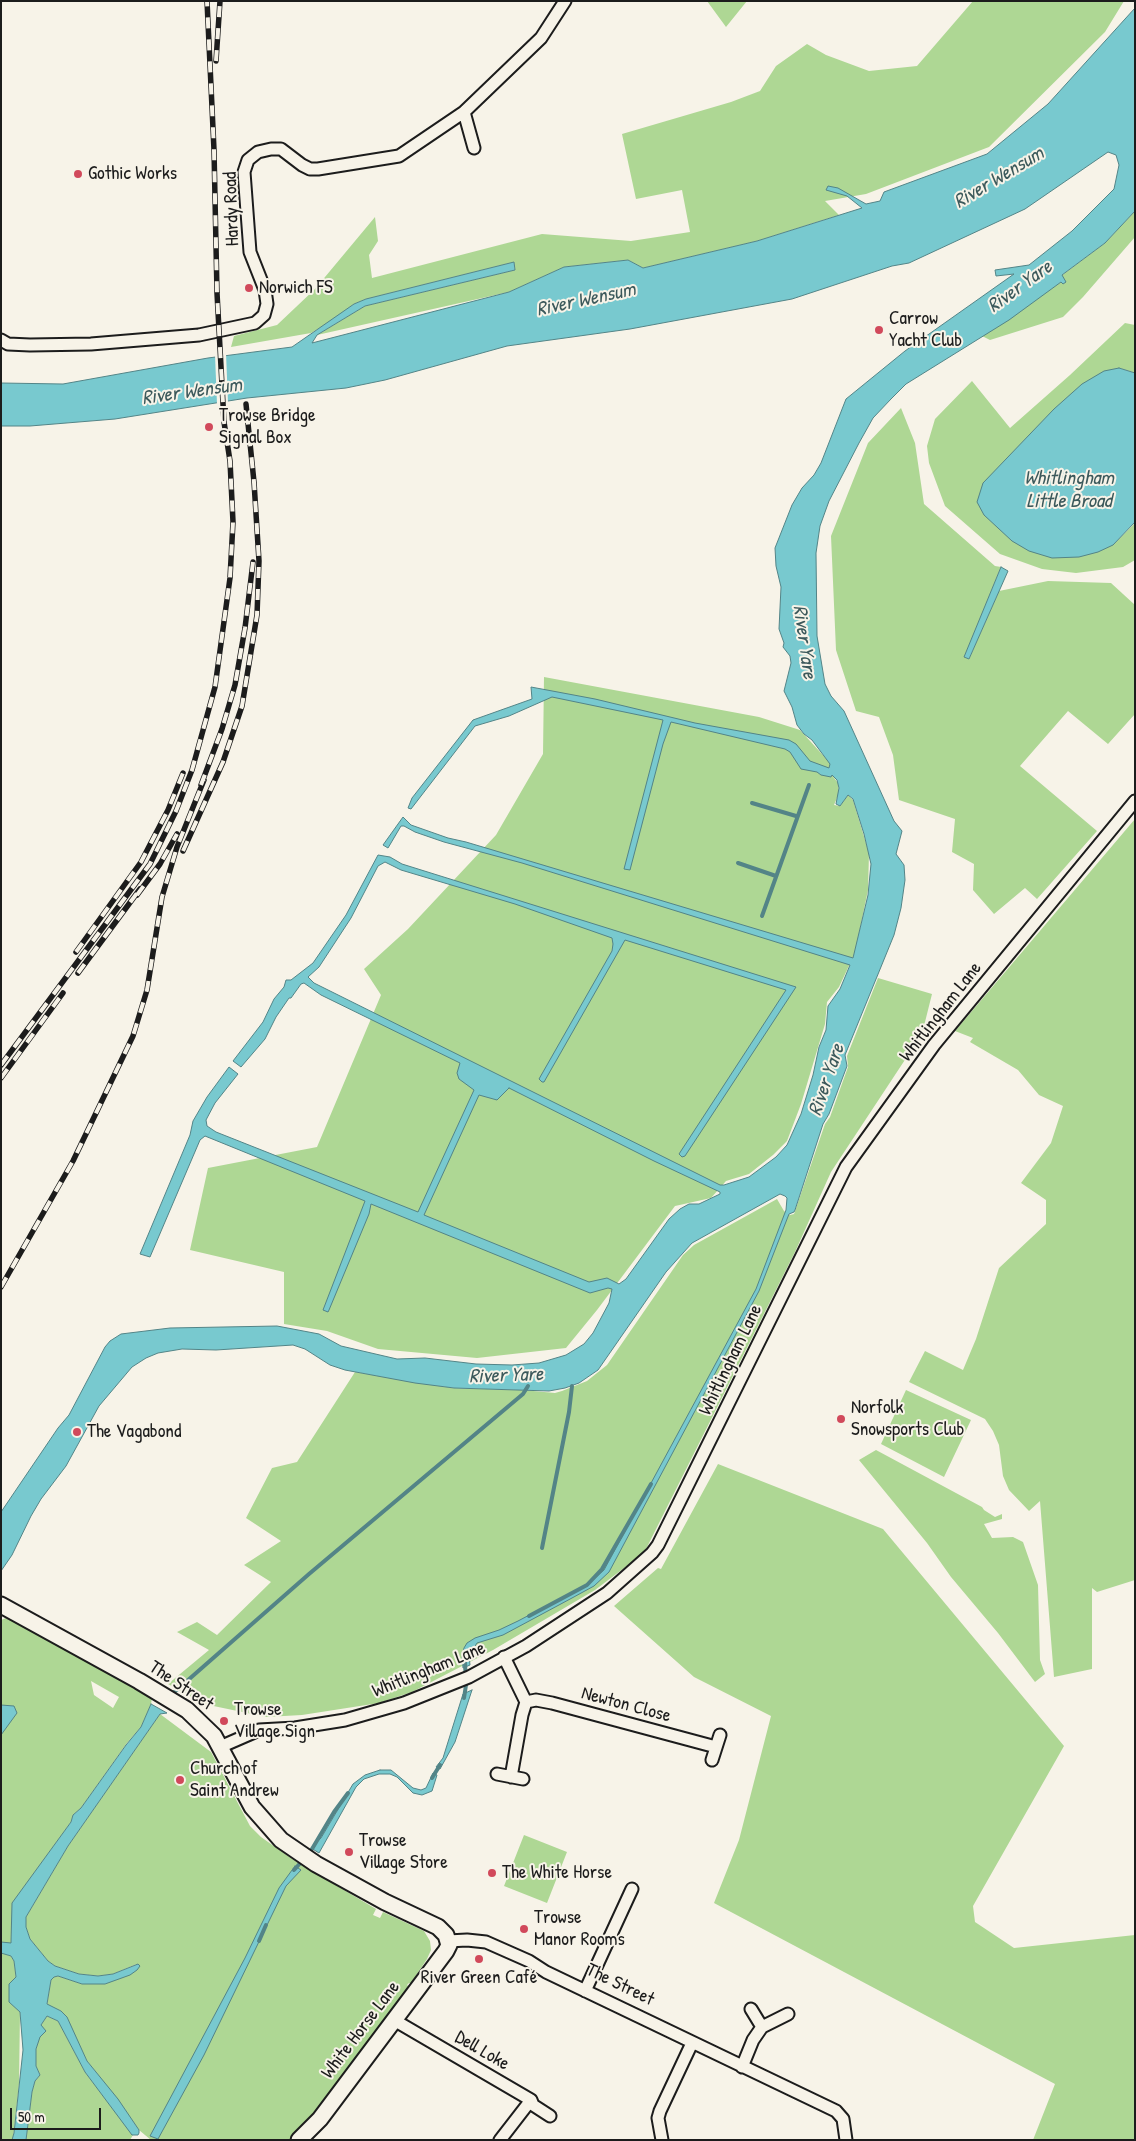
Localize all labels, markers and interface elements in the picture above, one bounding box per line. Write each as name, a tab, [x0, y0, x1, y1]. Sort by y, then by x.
water label: River Wensum	[950, 142, 1048, 214]
place label: Gothic Works	[88, 163, 177, 185]
marker: Gothic Works	[72, 168, 84, 180]
street label: Hardy Road	[219, 171, 245, 247]
water label: River Yare	[983, 255, 1057, 319]
place label: Norwich FS	[259, 277, 333, 299]
water label: River Wensum	[534, 278, 638, 322]
marker: Norwich FS	[243, 282, 255, 294]
place label: Carrow Yacht Club	[889, 308, 962, 352]
marker: Carrow Yacht Club	[873, 324, 885, 336]
water label: River Wensum	[141, 373, 243, 411]
place label: Trowse Bridge Signal Box	[219, 405, 316, 449]
marker: Trowse Bridge Signal Box	[203, 421, 215, 433]
water label: Whitlingham Little Broad	[1024, 467, 1114, 514]
water label: River Yare	[787, 604, 821, 680]
street label: Whitlingham Lane	[895, 958, 987, 1066]
water label: River Yare	[804, 1041, 850, 1119]
street label: Whitlingham Lane	[694, 1301, 768, 1419]
water label: River Yare	[469, 1363, 543, 1389]
place label: Norfolk Snowsports Club	[851, 1397, 964, 1441]
marker: Norfolk Snowsports Club	[835, 1413, 847, 1425]
place label: The Vagabond	[87, 1421, 181, 1443]
marker: The Vagabond	[71, 1426, 83, 1438]
street label: Whitlingham Lane	[369, 1637, 489, 1703]
street label: The Street	[144, 1656, 218, 1716]
street label: Newton Close	[579, 1682, 673, 1728]
place label: Trowse Village Sign	[234, 1699, 315, 1743]
marker: Trowse Village Sign	[218, 1715, 230, 1727]
place label: Church of Saint Andrew	[190, 1758, 279, 1802]
marker: Church of Saint Andrew	[174, 1774, 186, 1786]
place label: Trowse Village Store	[359, 1830, 448, 1874]
marker: Trowse Village Store	[343, 1846, 355, 1858]
place label: The White Horse	[502, 1862, 612, 1884]
marker: The White Horse	[486, 1867, 498, 1879]
place label: Trowse Manor Rooms	[534, 1907, 625, 1951]
marker: Trowse Manor Rooms	[518, 1923, 530, 1935]
marker: River Green Café	[473, 1953, 485, 1965]
street label: The Street	[582, 1959, 658, 2011]
place label: River Green Café	[421, 1967, 537, 1989]
street label: White Horse Lane	[317, 1977, 405, 2083]
street label: Dell Loke	[451, 2026, 513, 2076]
scale bar	[12, 2098, 104, 2130]
text: 50 m	[18, 2106, 45, 2127]

